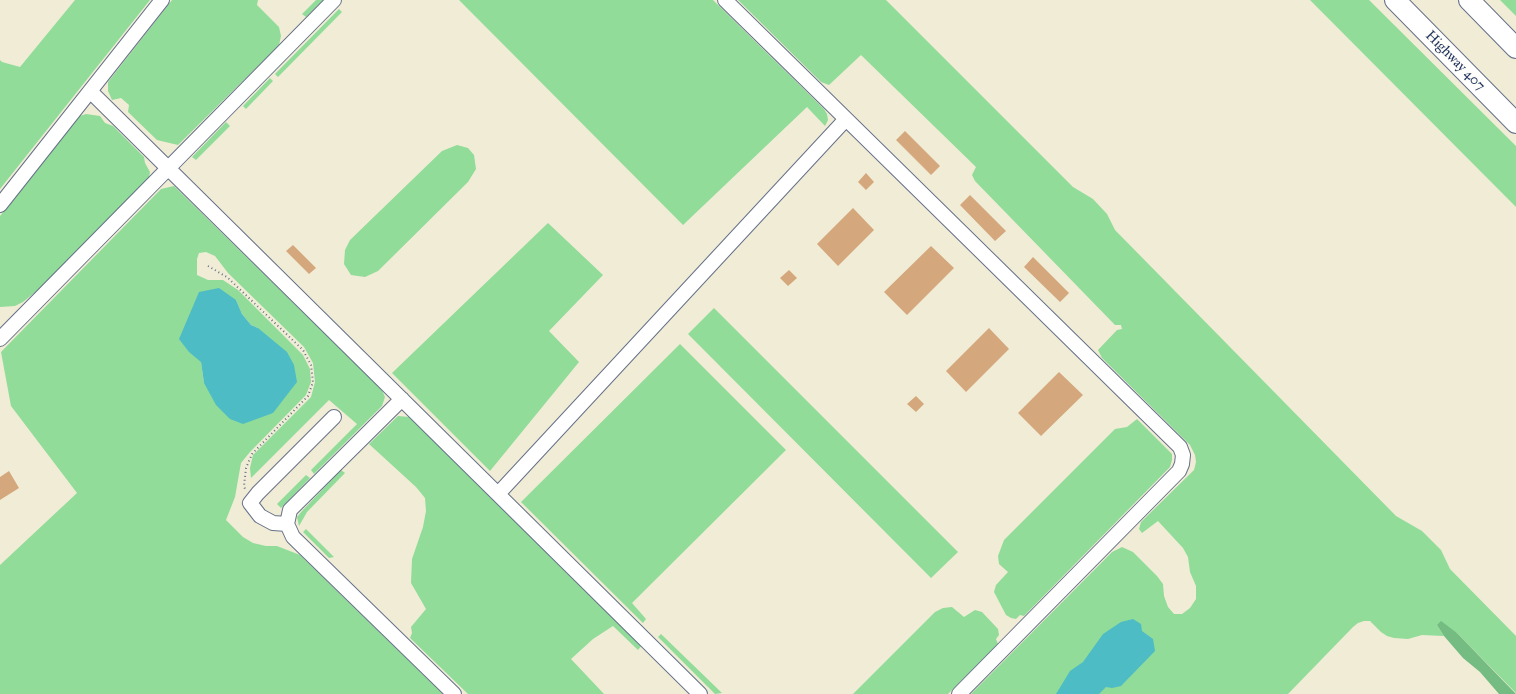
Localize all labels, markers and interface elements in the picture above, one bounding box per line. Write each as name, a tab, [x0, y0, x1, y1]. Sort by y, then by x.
street label: Highway 407	[1421, 27, 1489, 95]

